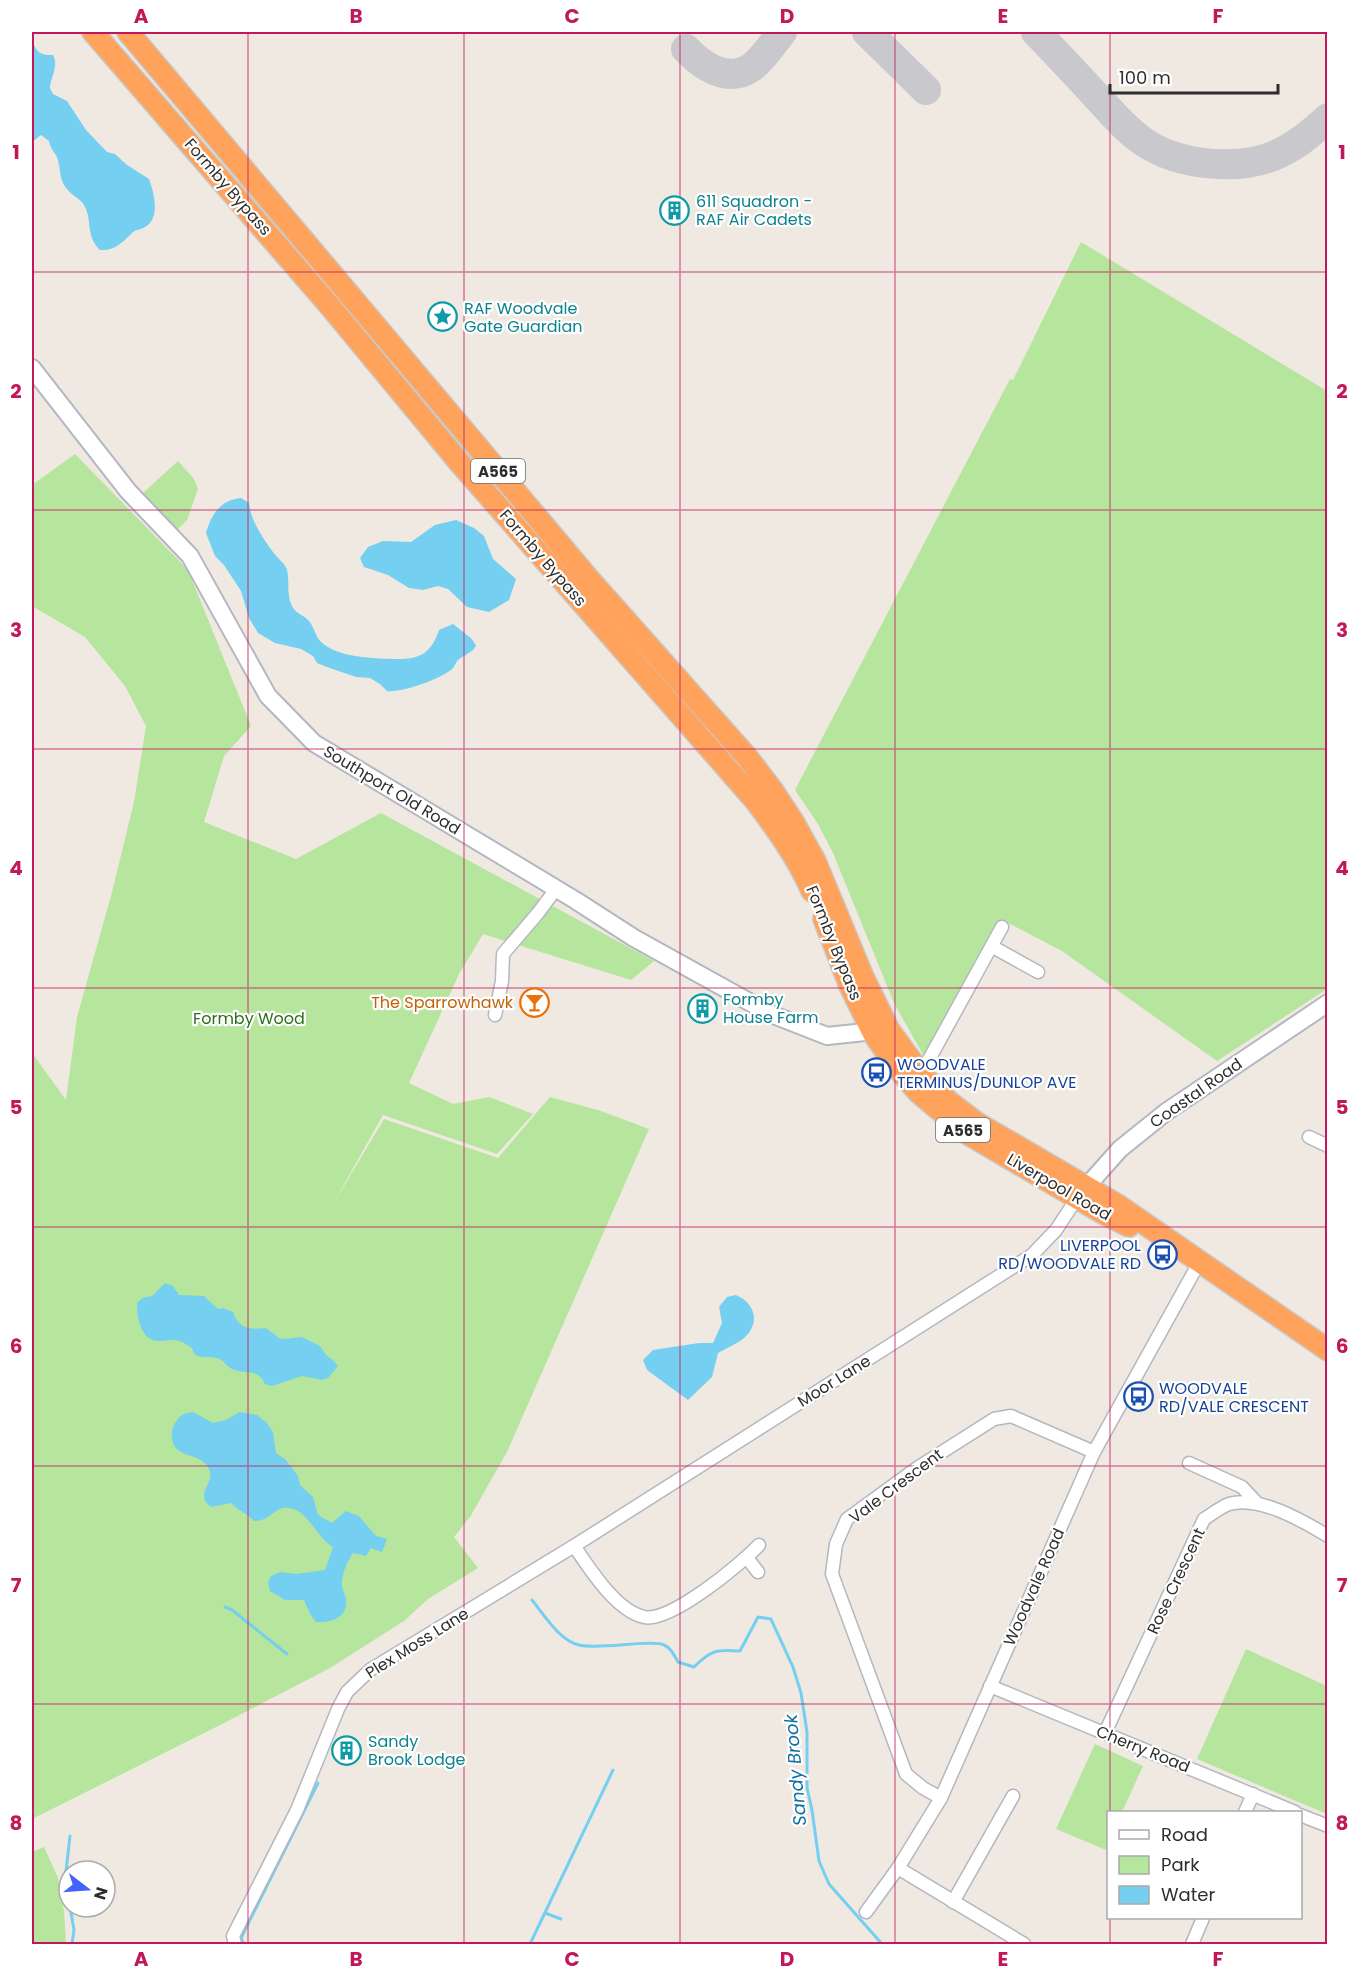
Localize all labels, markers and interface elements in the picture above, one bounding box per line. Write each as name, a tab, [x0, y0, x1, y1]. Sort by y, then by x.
text: A	[134, 2, 149, 30]
text: B	[349, 2, 363, 30]
text: C	[564, 2, 580, 30]
text: D	[780, 2, 794, 30]
text: E	[998, 2, 1008, 30]
text: F	[1213, 2, 1224, 30]
scale bar	[1110, 57, 1278, 95]
text: 100 m	[1119, 65, 1171, 90]
street label: Formby Bypass	[179, 133, 277, 241]
text: 1	[12, 138, 20, 166]
text: 1	[1338, 138, 1346, 166]
place label: 611 Squadron - RAF Air Cadets	[696, 190, 812, 231]
building icon: 611 Squadron - RAF Air Cadets	[659, 194, 691, 226]
place label: RAF Woodvale Gate Guardian	[464, 297, 583, 338]
place icon: RAF Woodvale Gate Guardian	[427, 301, 459, 333]
text: 2	[10, 377, 22, 405]
text: 2	[1336, 377, 1348, 405]
road number: A565	[471, 459, 525, 483]
street label: Formby Bypass	[494, 504, 592, 612]
text: 3	[10, 616, 22, 644]
text: 3	[1336, 616, 1348, 644]
street label: Southport Old Road	[319, 740, 465, 840]
text: 4	[9, 854, 23, 882]
text: 4	[1335, 854, 1349, 882]
street label: Formby Bypass	[800, 882, 868, 1004]
bar icon: The Sparrowhawk	[518, 986, 550, 1018]
place label: Formby House Farm	[723, 988, 818, 1029]
place label: The Sparrowhawk	[371, 991, 514, 1014]
building icon: Formby House Farm	[686, 992, 718, 1024]
park label: Formby Wood	[193, 1007, 305, 1030]
place label: WOODVALE TERMINUS/DUNLOP AVE	[897, 1053, 1077, 1094]
street label: Coastal Road	[1145, 1053, 1247, 1133]
bus stop icon: WOODVALE TERMINUS/DUNLOP AVE	[860, 1057, 892, 1089]
text: 5	[10, 1093, 23, 1121]
text: 5	[1336, 1093, 1349, 1121]
road number: A565	[936, 1118, 990, 1142]
street label: Liverpool Road	[1003, 1148, 1115, 1226]
place label: LIVERPOOL RD/WOODVALE RD	[998, 1234, 1141, 1275]
bus stop icon: LIVERPOOL RD/WOODVALE RD	[1146, 1238, 1178, 1270]
text: 6	[10, 1332, 22, 1360]
text: 6	[1336, 1332, 1348, 1360]
street label: Moor Lane	[793, 1349, 875, 1413]
place label: WOODVALE RD/VALE CRESCENT	[1159, 1377, 1309, 1418]
bus stop icon: WOODVALE RD/VALE CRESCENT	[1122, 1381, 1154, 1413]
street label: Vale Crescent	[844, 1443, 948, 1529]
street label: Rose Crescent	[1141, 1524, 1211, 1638]
street label: Woodvale Road	[998, 1525, 1070, 1649]
text: 7	[11, 1571, 22, 1599]
text: 7	[1337, 1571, 1348, 1599]
street label: Plex Moss Lane	[361, 1602, 473, 1684]
water label: Sandy Brook	[778, 1712, 812, 1827]
street label: Cherry Road	[1093, 1720, 1193, 1778]
place label: Sandy Brook Lodge	[368, 1730, 466, 1771]
building icon: Sandy Brook Lodge	[331, 1734, 363, 1766]
text: 8	[10, 1809, 22, 1837]
text: 8	[1336, 1809, 1348, 1837]
legend	[1107, 1811, 1302, 1919]
text: Road	[1161, 1822, 1208, 1847]
text: Park	[1161, 1852, 1200, 1877]
north arrow	[57, 1859, 117, 1919]
text: Water	[1161, 1882, 1215, 1907]
text: N	[88, 1884, 114, 1902]
text: A	[134, 1945, 149, 1973]
text: B	[349, 1945, 363, 1973]
text: C	[564, 1945, 580, 1973]
text: D	[780, 1945, 794, 1973]
text: E	[998, 1945, 1008, 1973]
text: F	[1213, 1945, 1224, 1973]

